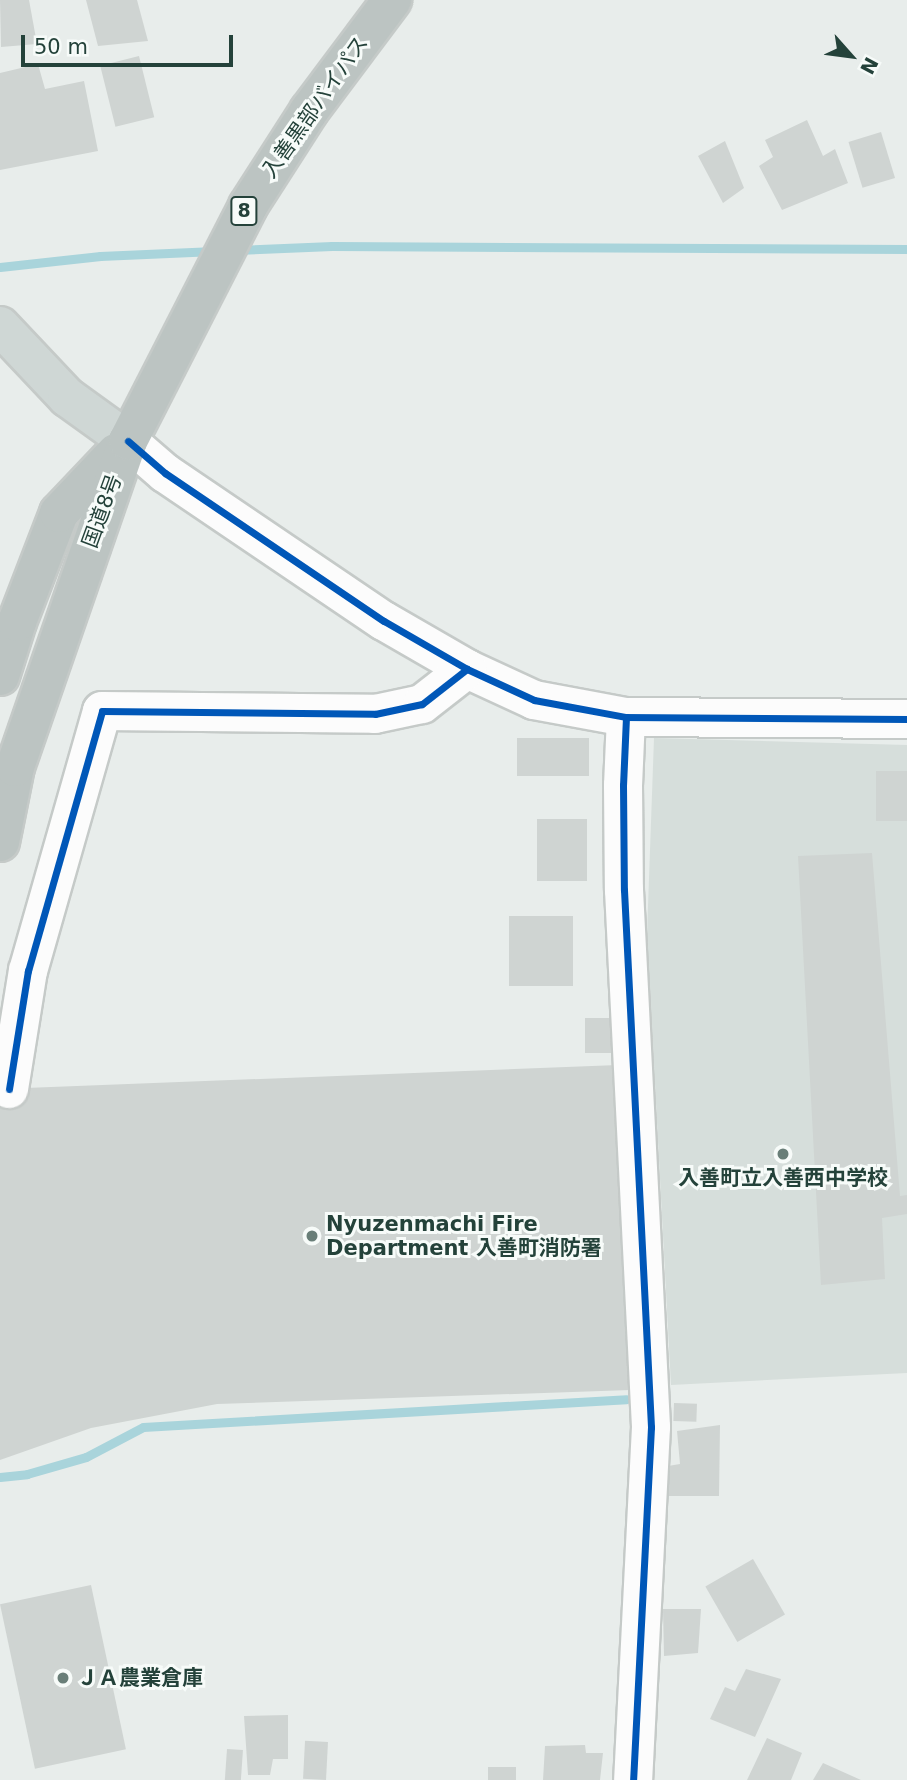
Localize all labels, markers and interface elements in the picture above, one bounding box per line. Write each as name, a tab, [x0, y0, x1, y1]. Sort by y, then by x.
scale bar	[24, 21, 236, 65]
north arrow	[816, 21, 886, 91]
street label: 入善黒部バイパス	[256, 31, 374, 183]
text: 50 m	[34, 35, 88, 59]
text: N	[856, 54, 883, 78]
road number: 8	[230, 196, 258, 226]
street label: 国道8号	[77, 471, 127, 551]
marker: 入善町立入善西中学校	[775, 1146, 791, 1162]
place label: 入善町立入善西中学校	[678, 1165, 888, 1191]
place label: Nyuzenmachi Fire Department 入善町消防署	[326, 1211, 602, 1261]
marker: Nyuzenmachi Fire Department 入善町消防署	[304, 1228, 320, 1244]
place label: ＪＡ農業倉庫	[77, 1665, 203, 1691]
marker: ＪＡ農業倉庫	[55, 1670, 71, 1686]

